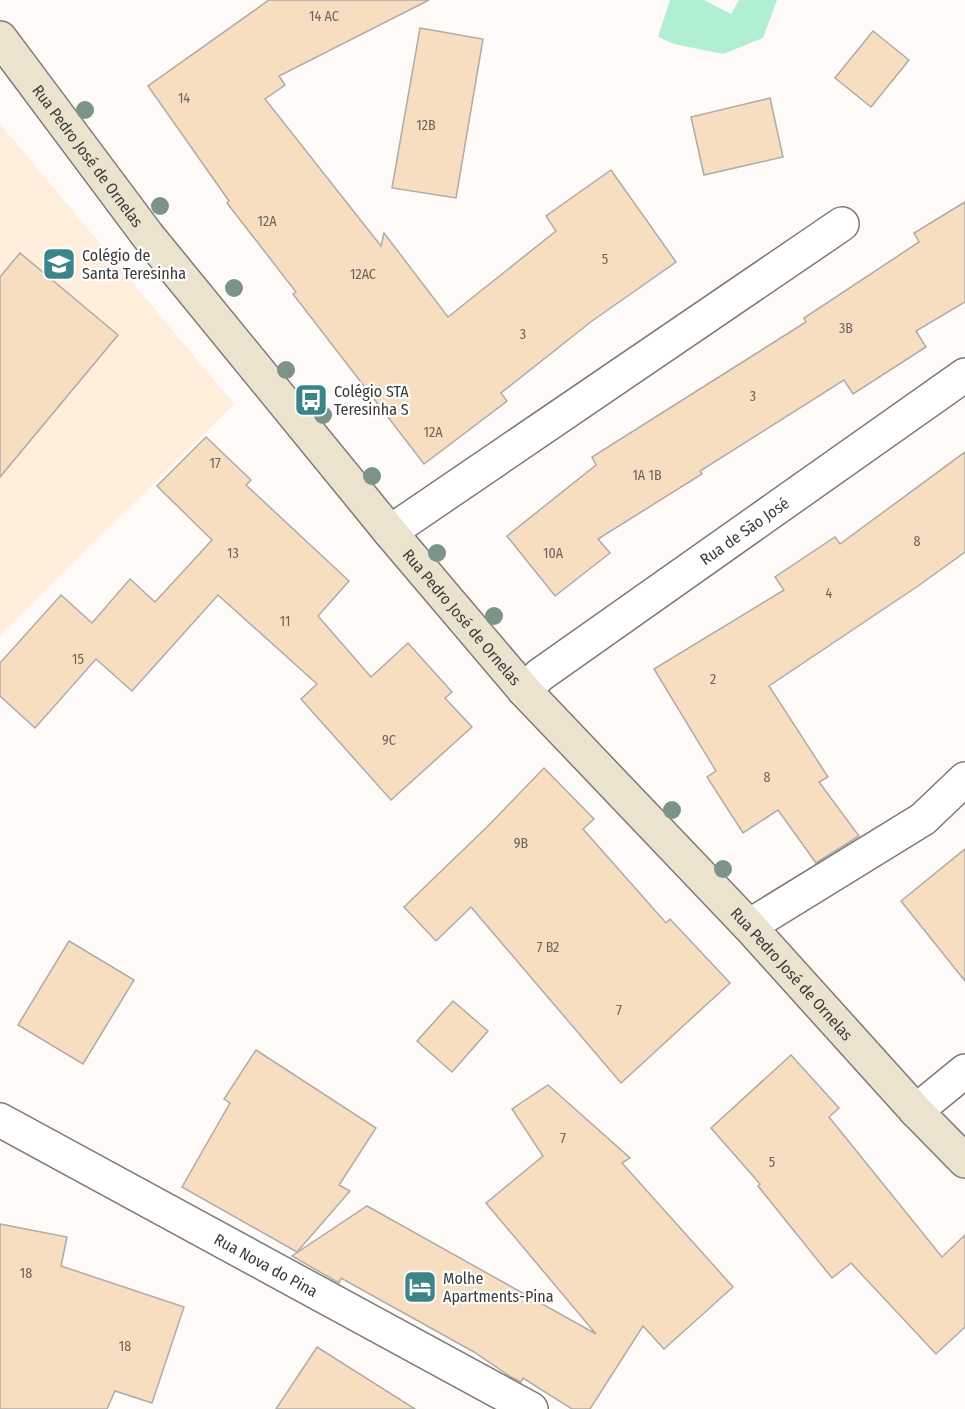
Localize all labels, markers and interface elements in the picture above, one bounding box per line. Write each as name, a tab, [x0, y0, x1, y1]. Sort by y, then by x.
house number: 14 AC	[309, 8, 339, 25]
street label: Rua Pedro José de Ornelas	[28, 81, 147, 231]
house number: 14	[178, 90, 190, 107]
house number: 12B	[416, 117, 436, 134]
house number: 12A	[258, 213, 277, 230]
school or university icon: Colégio de Santa Teresinha	[41, 246, 77, 282]
place label: Colégio de Santa Teresinha	[82, 246, 186, 283]
house number: 5	[602, 251, 608, 268]
house number: 12AC	[350, 266, 376, 283]
house number: 3B	[839, 320, 853, 337]
house number: 3	[520, 326, 526, 343]
bus stop icon: Colégio STA Teresinha S	[293, 382, 329, 418]
place label: Colégio STA Teresinha S	[334, 382, 409, 419]
house number: 3	[750, 388, 756, 405]
house number: 12A	[424, 424, 443, 441]
house number: 17	[209, 455, 221, 472]
house number: 1A 1B	[632, 467, 662, 484]
street label: Rua de São José	[696, 493, 793, 569]
house number: 8	[914, 533, 921, 550]
house number: 13	[227, 545, 239, 562]
street label: Rua Pedro José de Ornelas	[399, 545, 525, 689]
house number: 10A	[543, 545, 564, 562]
house number: 4	[826, 585, 833, 602]
house number: 11	[280, 613, 290, 630]
house number: 15	[72, 651, 84, 668]
house number: 2	[710, 671, 716, 688]
house number: 9C	[382, 732, 396, 749]
house number: 8	[764, 769, 771, 786]
house number: 9B	[514, 835, 529, 852]
street label: Rua Pedro José de Ornelas	[726, 904, 857, 1045]
house number: 7 B2	[537, 939, 559, 956]
house number: 7	[616, 1002, 622, 1019]
house number: 7	[560, 1130, 566, 1147]
house number: 5	[769, 1154, 775, 1171]
street label: Rua Nova do Pina	[211, 1230, 321, 1301]
house number: 18	[20, 1265, 32, 1282]
hotel icon: Molhe Apartments-Pina	[402, 1269, 438, 1305]
place label: Molhe Apartments-Pina	[443, 1269, 554, 1306]
house number: 18	[119, 1338, 131, 1355]

